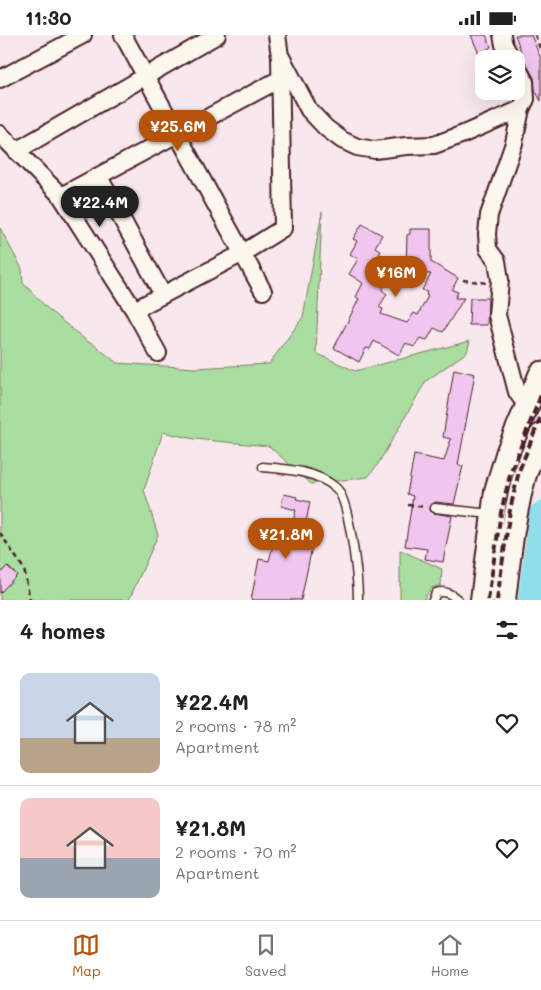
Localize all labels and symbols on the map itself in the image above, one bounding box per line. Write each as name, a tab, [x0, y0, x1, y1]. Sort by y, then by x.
pin: ¥25.6M	[137, 109, 219, 152]
pin: ¥22.4M	[59, 185, 141, 228]
pin: ¥16M	[366, 255, 426, 298]
pin: ¥21.8M	[245, 517, 327, 560]

